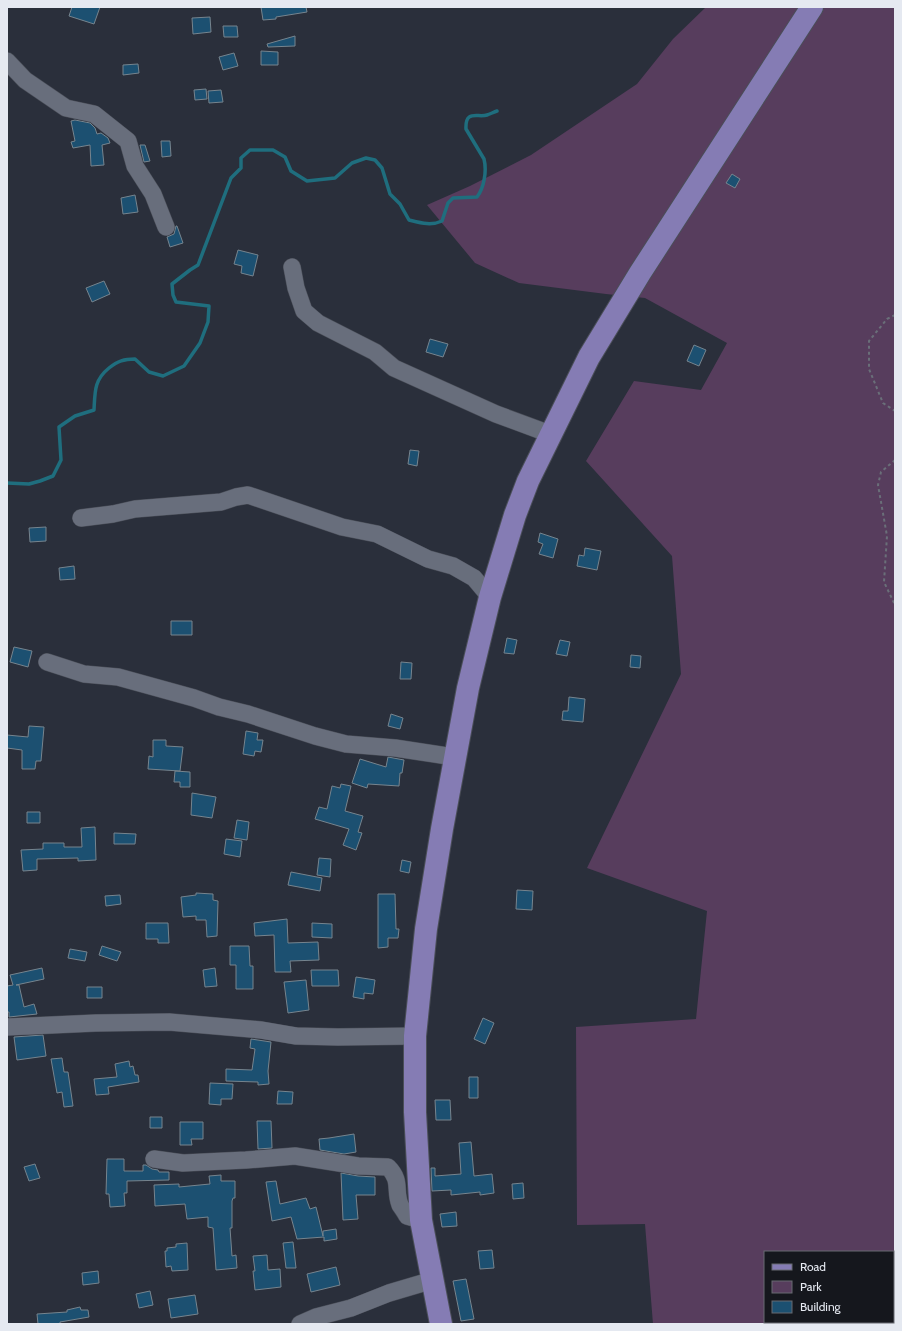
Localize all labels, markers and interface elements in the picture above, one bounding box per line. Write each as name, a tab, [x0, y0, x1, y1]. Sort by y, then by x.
legend	[764, 1251, 894, 1323]
text: Road	[800, 1259, 826, 1274]
text: Park	[800, 1279, 822, 1294]
text: Building	[800, 1299, 842, 1314]

